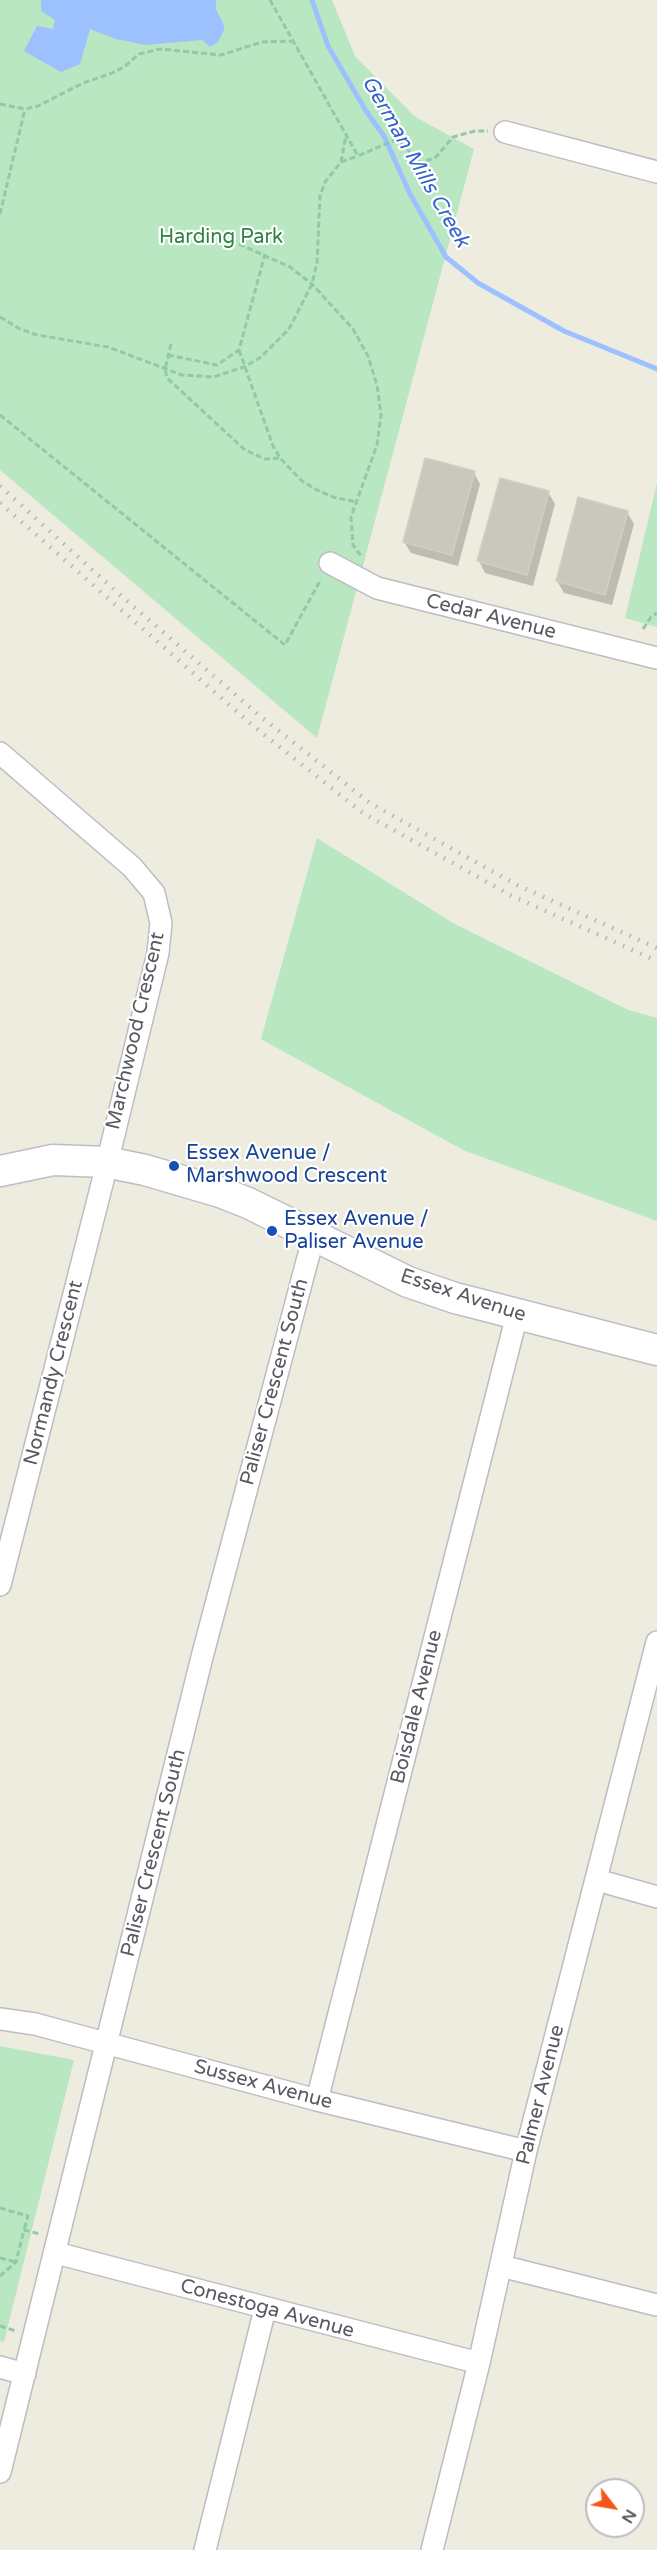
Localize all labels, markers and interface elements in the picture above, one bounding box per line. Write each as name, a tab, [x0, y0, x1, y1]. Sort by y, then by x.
water label: German Mills Creek	[356, 72, 474, 252]
park label: Harding Park	[159, 226, 283, 250]
street label: Cedar Avenue	[423, 589, 559, 645]
street label: Marchwood Crescent	[102, 930, 170, 1132]
place label: Essex Avenue / Marshwood Crescent	[186, 1142, 387, 1189]
marker: Essex Avenue / Marshwood Crescent	[167, 1159, 181, 1173]
place label: Essex Avenue / Paliser Avenue	[284, 1208, 429, 1255]
marker: Essex Avenue / Paliser Avenue	[265, 1224, 279, 1238]
street label: Essex Avenue	[397, 1264, 529, 1328]
street label: Paliser Crescent South	[236, 1276, 314, 1488]
street label: Normandy Crescent	[19, 1278, 89, 1468]
street label: Boisdale Avenue	[386, 1628, 448, 1786]
street label: Paliser Crescent South	[117, 1747, 191, 1959]
street label: Palmer Avenue	[512, 2023, 570, 2167]
street label: Sussex Avenue	[191, 2055, 335, 2115]
street label: Conestoga Avenue	[177, 2274, 357, 2344]
north arrow	[585, 2478, 645, 2538]
text: N	[617, 2506, 641, 2527]

